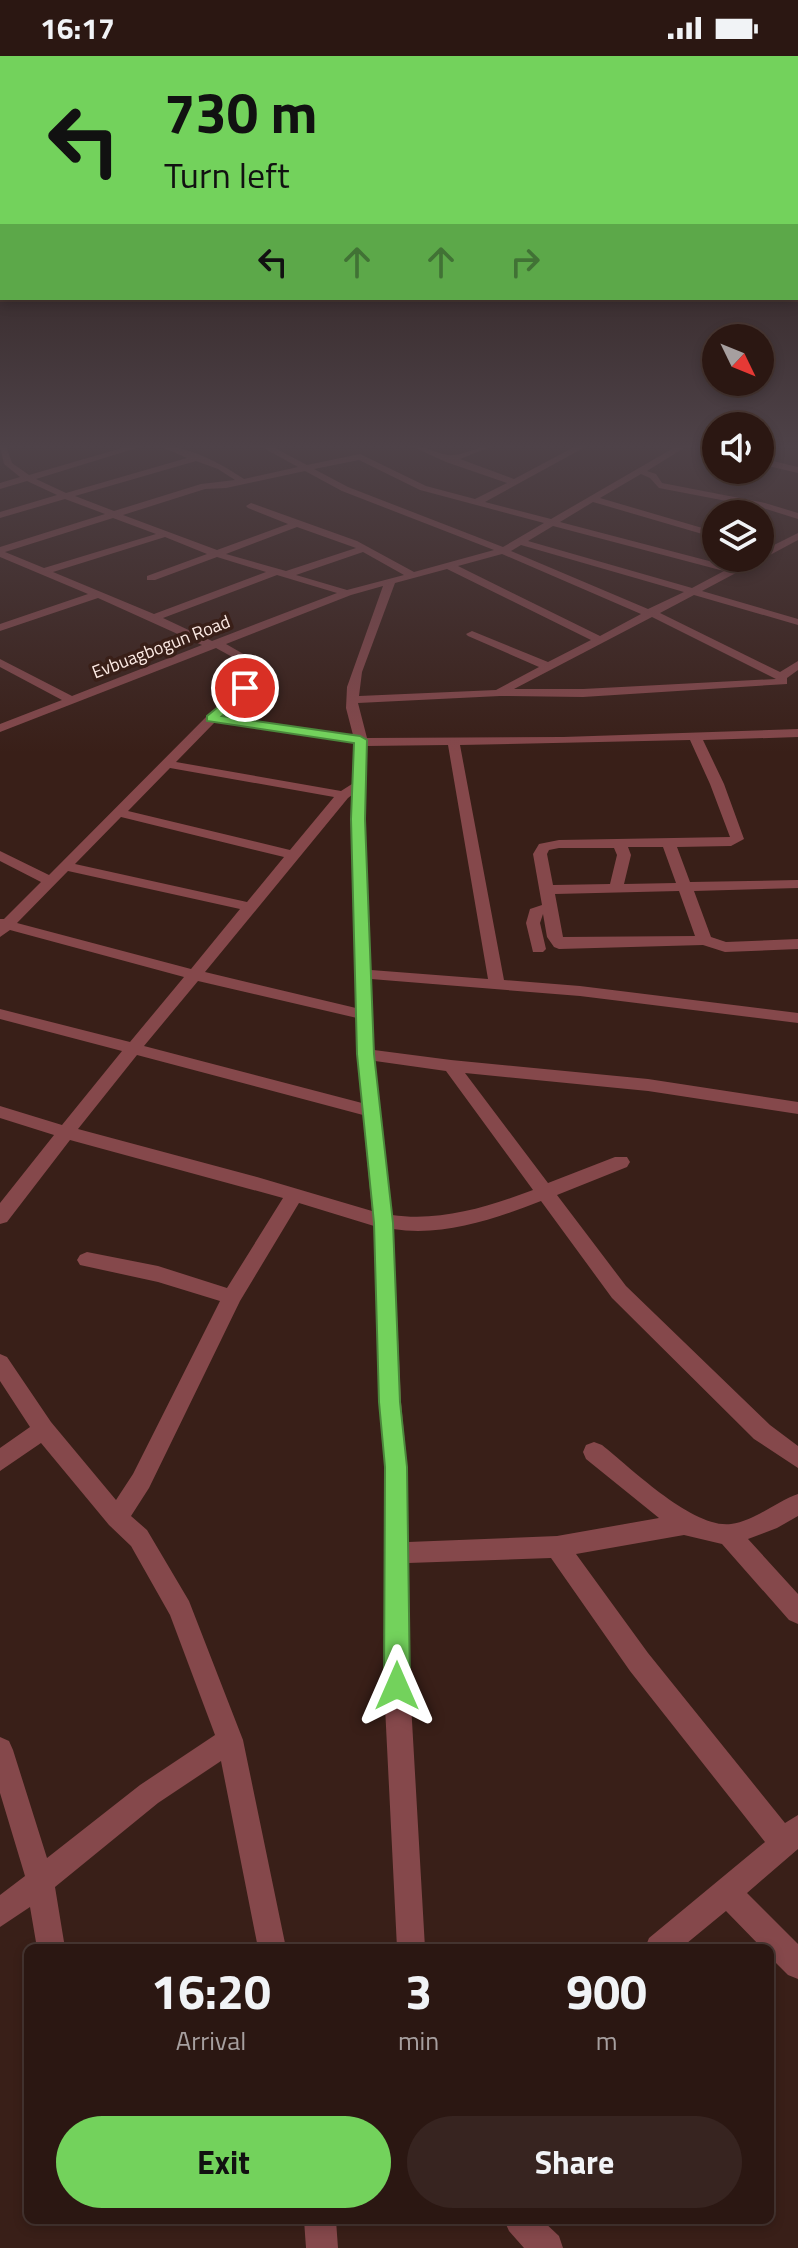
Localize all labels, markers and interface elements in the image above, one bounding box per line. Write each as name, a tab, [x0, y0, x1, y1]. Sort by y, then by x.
text: 16:17	[40, 5, 115, 51]
text: 730 m	[164, 70, 317, 155]
icon: left	[32, 88, 136, 192]
text: Turn left	[164, 147, 290, 202]
icon: left	[251, 240, 295, 284]
icon: ahead	[335, 240, 379, 284]
icon: ahead	[419, 240, 463, 284]
icon: right	[503, 240, 547, 284]
north arrow	[702, 324, 774, 396]
map controls	[702, 324, 774, 572]
button: sound	[702, 412, 774, 484]
button: layers	[702, 500, 774, 572]
street label: Evbuagbogun Road	[88, 608, 234, 685]
pin	[211, 654, 279, 722]
icon: arrive	[223, 666, 267, 710]
position arrow	[355, 1644, 439, 1728]
text: 16:20	[151, 1955, 271, 2028]
text: 3	[405, 1955, 432, 2028]
text: 900	[566, 1955, 647, 2028]
text: Arrival	[176, 2021, 246, 2060]
text: min	[398, 2021, 439, 2060]
text: m	[596, 2021, 618, 2060]
button: Exit	[56, 2116, 391, 2208]
button: Share	[407, 2116, 742, 2208]

